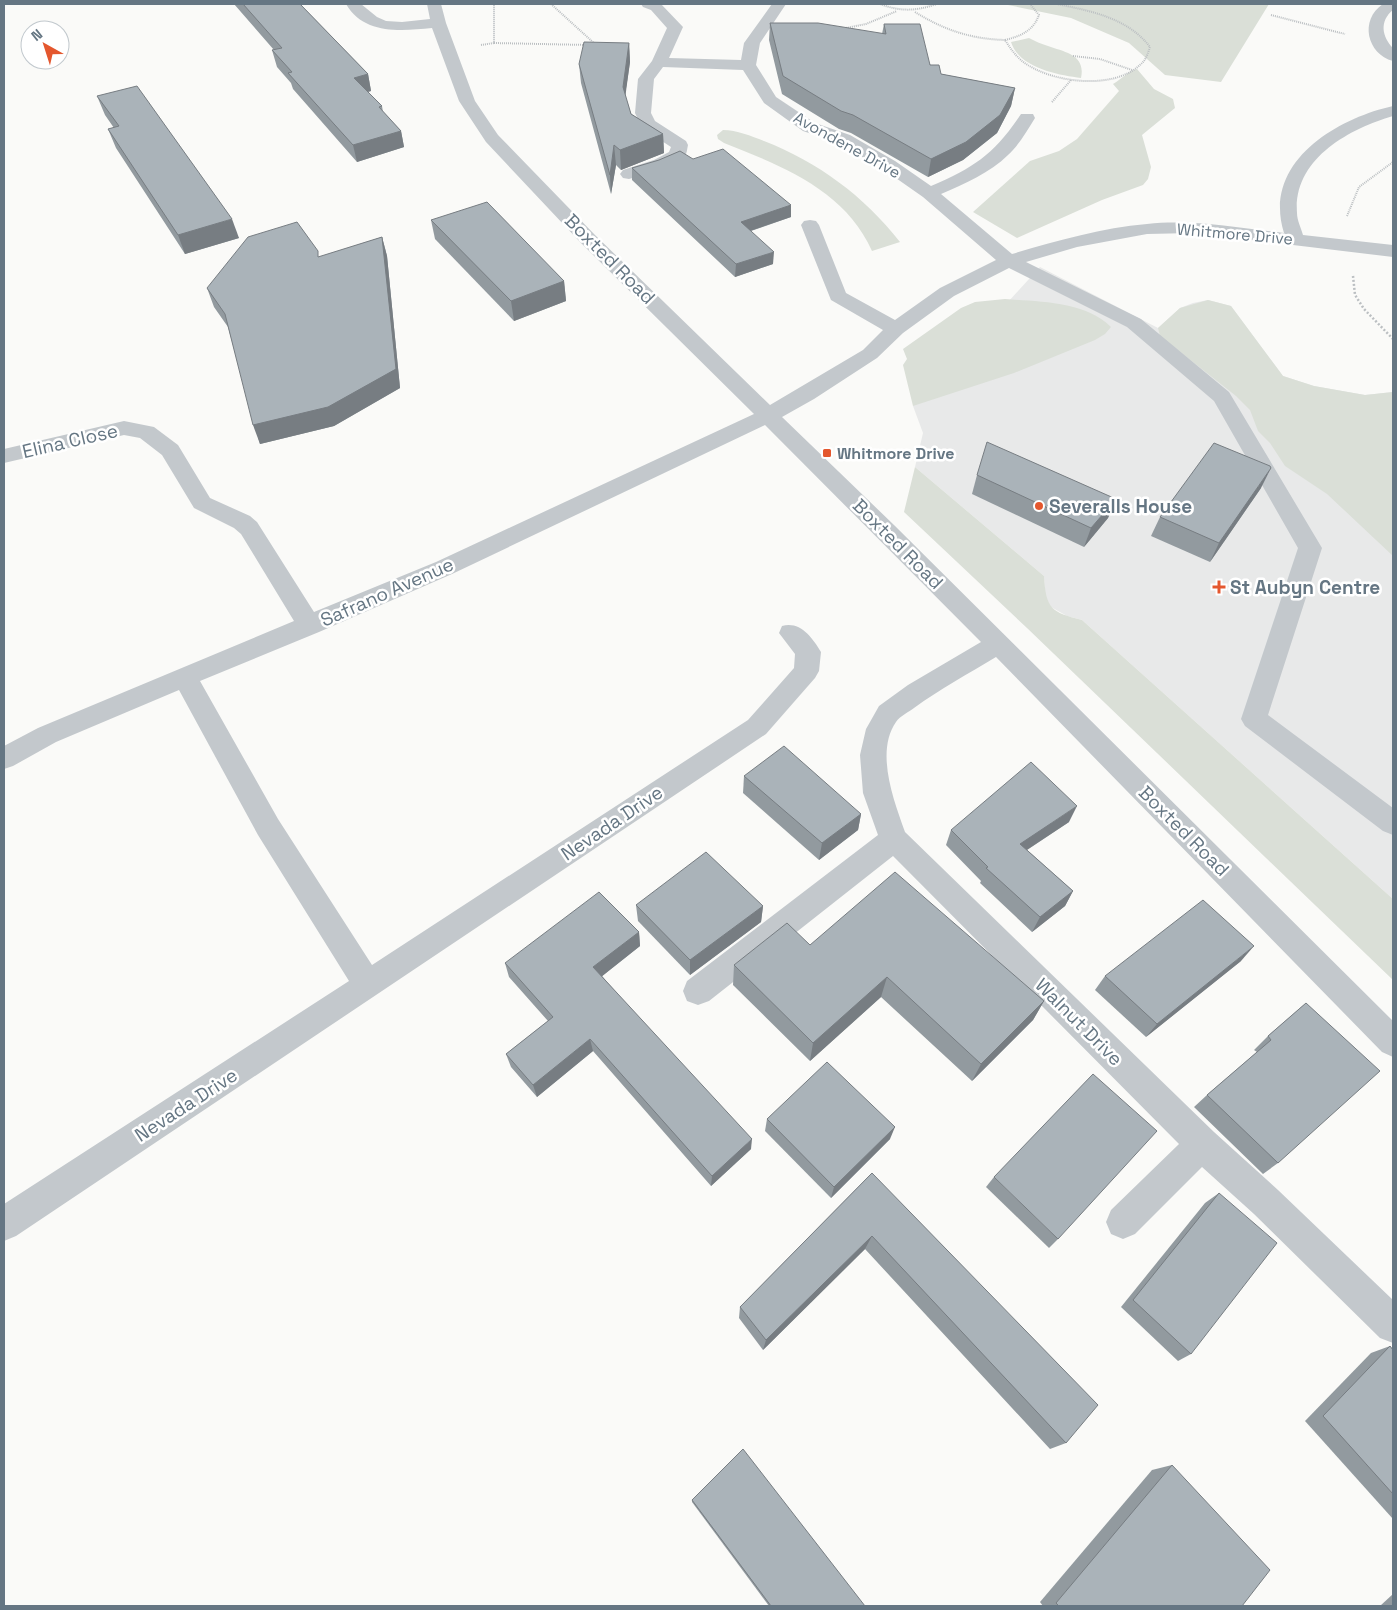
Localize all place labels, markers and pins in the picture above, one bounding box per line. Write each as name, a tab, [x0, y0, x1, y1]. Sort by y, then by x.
place label: Whitmore Drive	[837, 443, 955, 464]
marker: Whitmore Drive	[821, 447, 833, 459]
place label: Severalls House	[1049, 494, 1192, 519]
marker: Severalls House	[1033, 500, 1045, 512]
place label: St Aubyn Centre	[1230, 575, 1380, 600]
marker: St Aubyn Centre	[1212, 580, 1226, 594]

